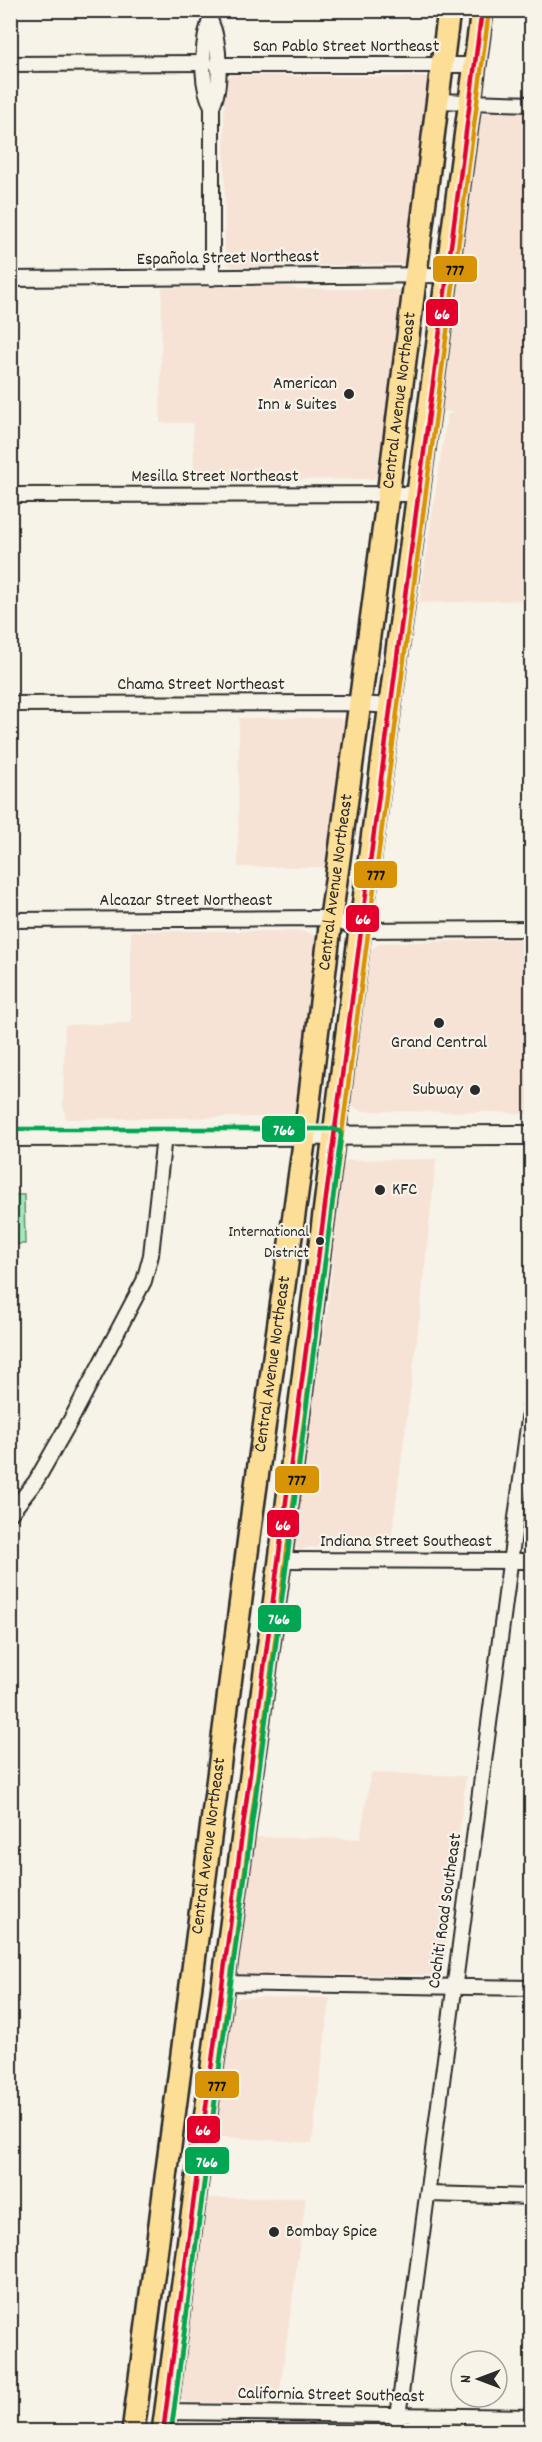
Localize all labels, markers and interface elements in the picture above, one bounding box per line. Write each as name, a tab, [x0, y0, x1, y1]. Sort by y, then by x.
street label: San Pablo Street Northeast	[253, 35, 440, 60]
street label: Española Street Northeast	[137, 245, 320, 273]
line badge: 777	[432, 255, 478, 283]
text: 777	[446, 260, 464, 283]
line badge: 66	[425, 298, 459, 327]
text: 66	[434, 304, 450, 327]
street label: Central Avenue Northeast	[376, 310, 423, 490]
place label: American Inn & Suites	[257, 372, 337, 418]
marker: American Inn & Suites	[342, 387, 356, 401]
street label: Mesilla Street Northeast	[131, 465, 299, 490]
street label: Chama Street Northeast	[117, 673, 285, 698]
street label: Central Avenue Northeast	[312, 792, 360, 972]
line badge: 777	[353, 860, 398, 889]
text: 777	[367, 865, 385, 888]
street label: Alcazar Street Northeast	[100, 889, 273, 914]
line badge: 66	[345, 904, 380, 933]
text: 66	[355, 909, 371, 932]
marker: Grand Central	[432, 1016, 446, 1030]
place label: Grand Central	[391, 1031, 488, 1056]
place label: Subway	[412, 1078, 464, 1103]
marker: Subway	[468, 1083, 482, 1097]
line badge: 766	[261, 1115, 306, 1143]
text: 766	[273, 1120, 295, 1143]
place label: KFC	[392, 1178, 417, 1203]
marker: KFC	[373, 1183, 387, 1197]
place label: International District	[228, 1221, 309, 1265]
marker: International District	[314, 1235, 326, 1247]
street label: Central Avenue Northeast	[248, 1274, 298, 1454]
line badge: 777	[274, 1465, 320, 1494]
text: 777	[288, 1470, 306, 1493]
line badge: 66	[266, 1509, 300, 1538]
text: 66	[275, 1515, 291, 1538]
street label: Indiana Street Southeast	[320, 1530, 492, 1555]
line badge: 766	[257, 1604, 302, 1633]
text: 766	[268, 1609, 290, 1632]
street label: Central Avenue Northeast	[185, 1756, 233, 1936]
street label: Cochiti Road Southeast	[423, 1831, 469, 1990]
line badge: 777	[194, 2070, 240, 2099]
text: 777	[208, 2076, 226, 2099]
line badge: 66	[186, 2115, 221, 2144]
text: 66	[195, 2120, 211, 2143]
line badge: 766	[184, 2146, 230, 2175]
text: 766	[196, 2152, 218, 2175]
place label: Bombay Spice	[286, 2220, 377, 2245]
marker: Bombay Spice	[267, 2225, 281, 2239]
north arrow	[449, 2349, 509, 2409]
text: N	[455, 2375, 478, 2383]
street label: California Street Southeast	[237, 2382, 425, 2410]

